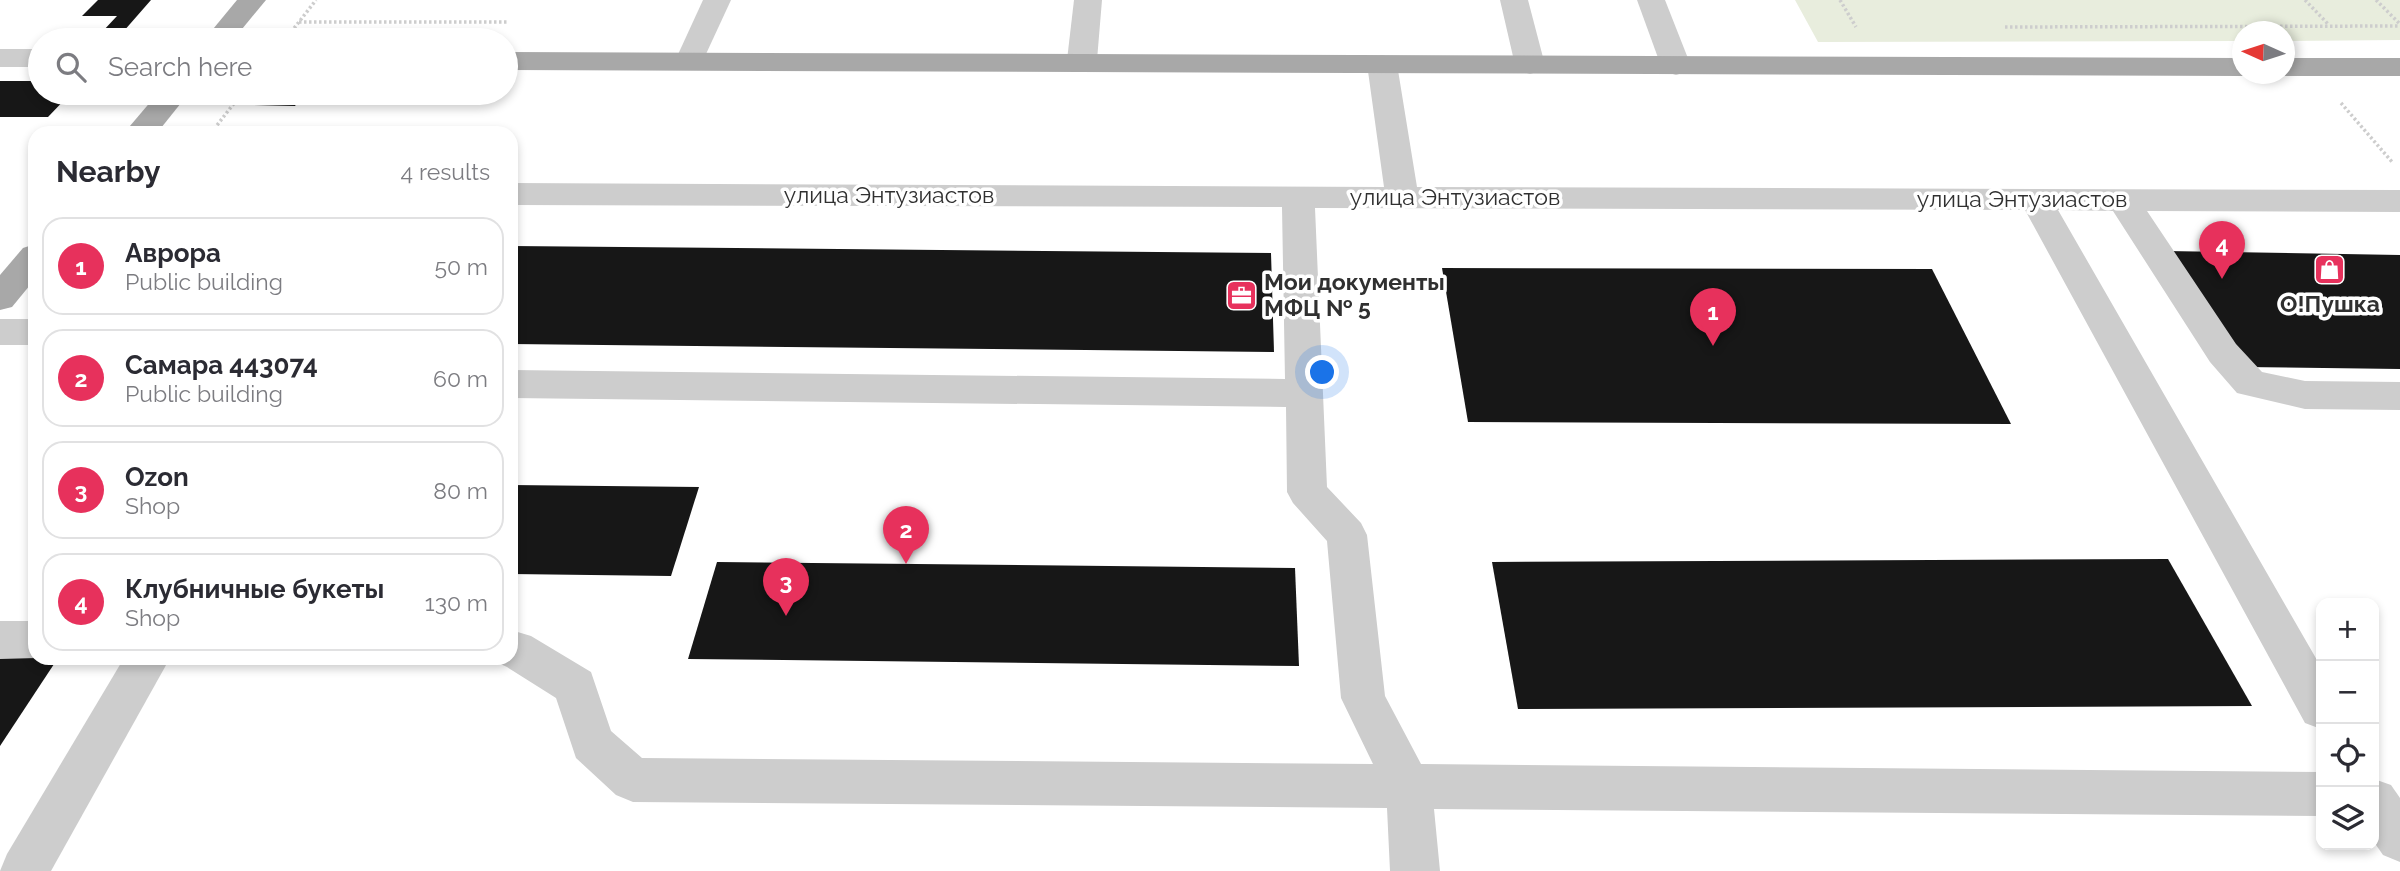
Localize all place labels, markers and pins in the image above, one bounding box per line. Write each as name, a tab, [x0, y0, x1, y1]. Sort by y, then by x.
pin: 4	[2199, 221, 2245, 279]
shop icon: О!Пушка	[2313, 253, 2347, 287]
place label: Мои документы МФЦ № 5	[1264, 268, 1445, 321]
office icon: Мои документы МФЦ № 5	[1224, 278, 1258, 312]
pin: 1	[1690, 288, 1736, 346]
place label: О!Пушка	[2280, 290, 2380, 317]
pin: 2	[883, 506, 929, 564]
pin: 3	[763, 558, 809, 616]

